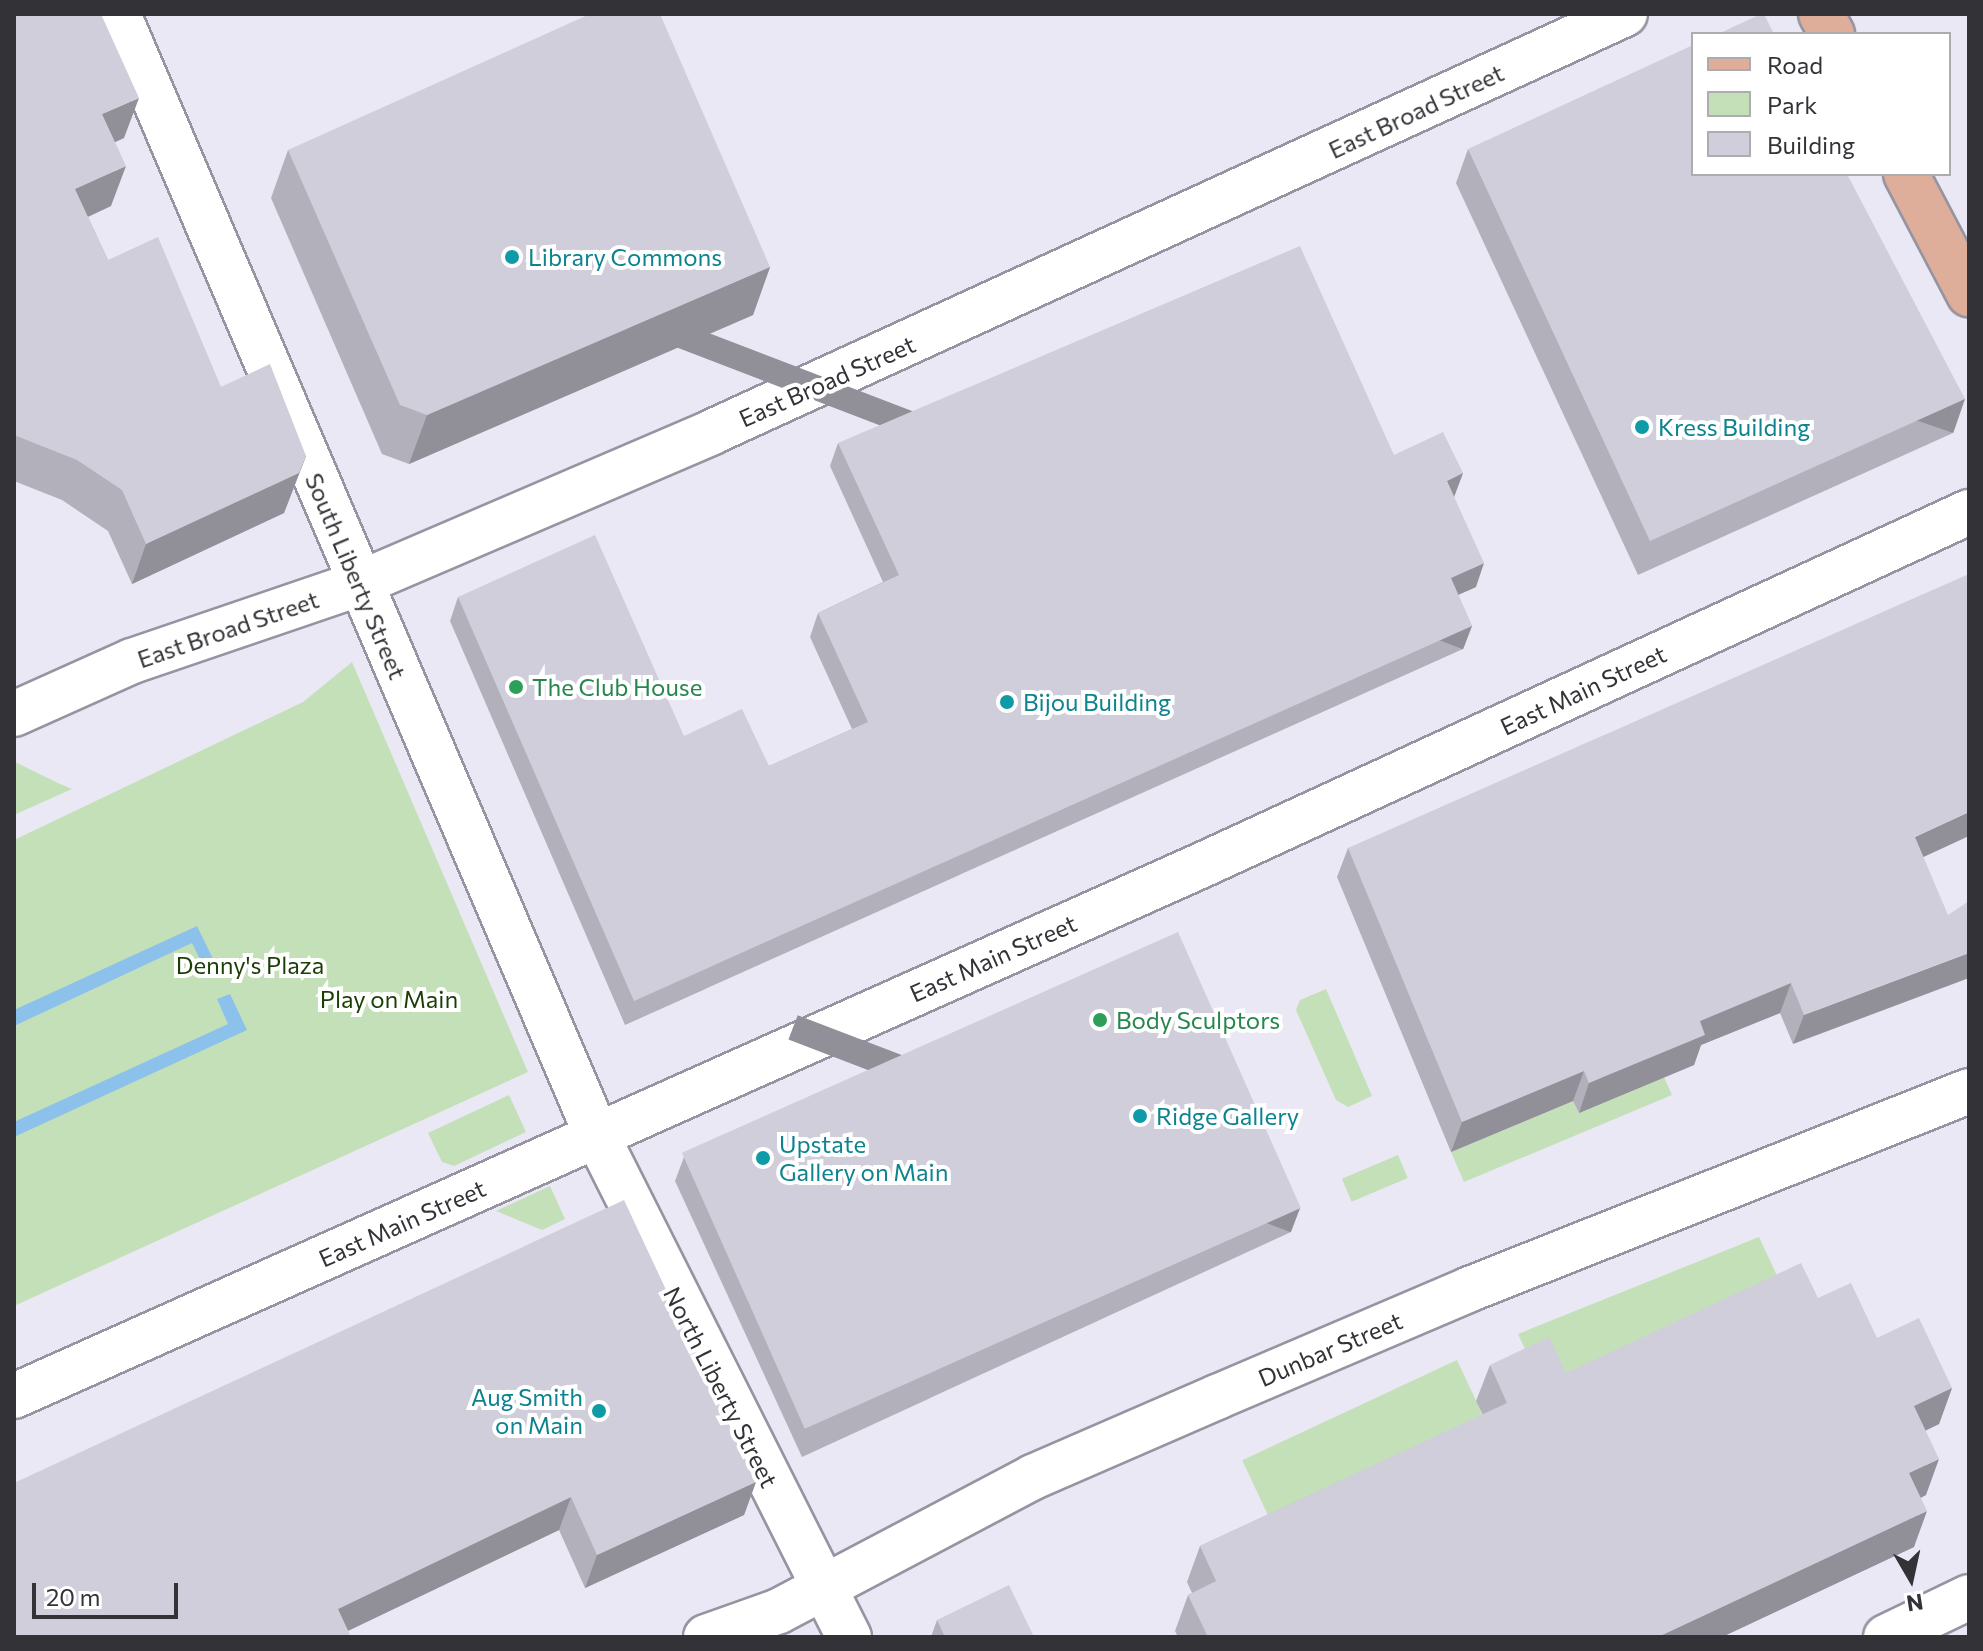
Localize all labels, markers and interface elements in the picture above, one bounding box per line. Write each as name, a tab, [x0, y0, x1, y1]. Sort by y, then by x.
legend	[1691, 32, 1951, 176]
text: Road	[1767, 50, 1823, 79]
street label: East Broad Street	[1324, 58, 1508, 164]
text: Park	[1767, 90, 1817, 119]
text: Building	[1767, 130, 1855, 159]
place label: Library Commons	[528, 243, 722, 271]
marker: Library Commons	[503, 248, 521, 266]
street label: East Broad Street	[734, 329, 920, 433]
place label: Kress Building	[1658, 413, 1810, 441]
marker: Kress Building	[1633, 418, 1651, 436]
street label: South Liberty Street	[300, 469, 412, 683]
street label: East Broad Street	[134, 584, 322, 674]
street label: East Main Street	[1495, 639, 1671, 741]
place label: The Club House	[532, 673, 702, 701]
marker: The Club House	[507, 678, 525, 696]
place label: Bijou Building	[1023, 688, 1171, 716]
marker: Bijou Building	[998, 693, 1016, 711]
street label: East Main Street	[905, 908, 1081, 1008]
park label: Denny's Plaza	[176, 951, 324, 979]
park label: Play on Main	[320, 985, 458, 1013]
place label: Body Sculptors	[1116, 1006, 1280, 1034]
marker: Body Sculptors	[1091, 1011, 1109, 1029]
place label: Ridge Gallery	[1156, 1102, 1299, 1130]
marker: Ridge Gallery	[1131, 1107, 1149, 1125]
place label: Upstate Gallery on Main	[779, 1130, 948, 1186]
marker: Upstate Gallery on Main	[754, 1149, 772, 1167]
street label: East Main Street	[314, 1173, 490, 1273]
street label: North Liberty Street	[658, 1282, 784, 1492]
street label: Dunbar Street	[1254, 1306, 1406, 1392]
place label: Aug Smith on Main	[471, 1383, 583, 1439]
marker: Aug Smith on Main	[590, 1402, 608, 1420]
north arrow	[1871, 1539, 1951, 1619]
scale bar	[36, 1567, 182, 1617]
text: 20 m	[46, 1582, 100, 1611]
text: N	[1905, 1589, 1925, 1618]

